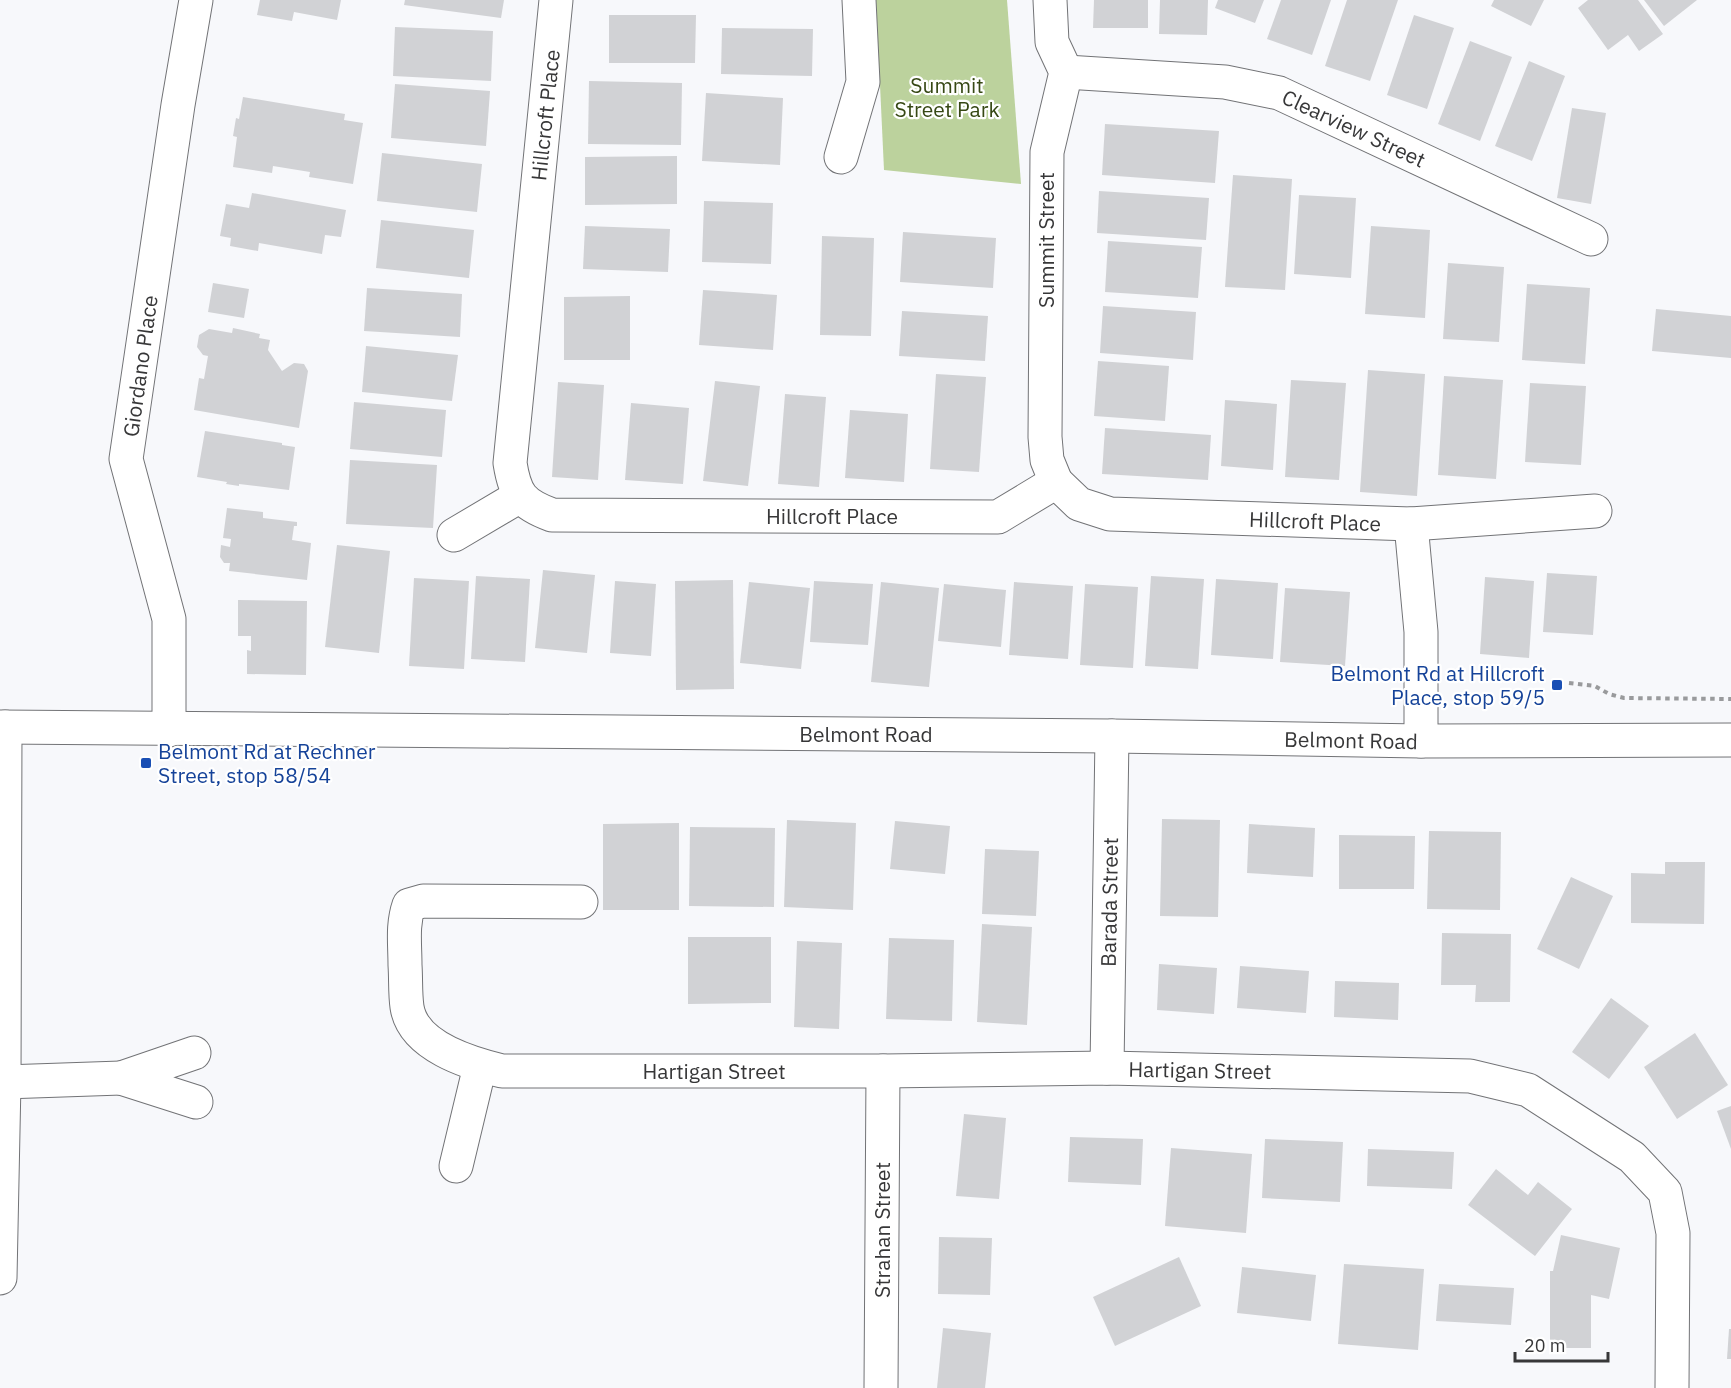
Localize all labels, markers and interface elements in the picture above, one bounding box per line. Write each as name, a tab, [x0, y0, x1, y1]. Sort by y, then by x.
street label: Hillcroft Place	[524, 48, 566, 182]
park label: Summit Street Park	[894, 71, 1000, 123]
street label: Clearview Street	[1278, 83, 1430, 173]
street label: Summit Street	[1032, 172, 1060, 308]
street label: Giordano Place	[116, 293, 164, 439]
street label: Hillcroft Place	[766, 502, 898, 530]
street label: Hillcroft Place	[1249, 505, 1381, 537]
place label: Belmont Rd at Hillcroft Place, stop 59/5	[1331, 659, 1545, 711]
marker: Belmont Rd at Hillcroft Place, stop 59/5	[1550, 678, 1564, 692]
street label: Belmont Road	[799, 720, 933, 748]
street label: Belmont Road	[1284, 725, 1418, 755]
place label: Belmont Rd at Rechner Street, stop 58/54	[158, 737, 376, 789]
marker: Belmont Rd at Rechner Street, stop 58/54	[139, 756, 153, 770]
street label: Barada Street	[1094, 837, 1124, 967]
street label: Hartigan Street	[1128, 1055, 1272, 1085]
street label: Hartigan Street	[642, 1057, 786, 1085]
street label: Strahan Street	[868, 1162, 896, 1298]
scale bar	[1515, 1325, 1608, 1363]
text: 20 m	[1524, 1334, 1566, 1357]

